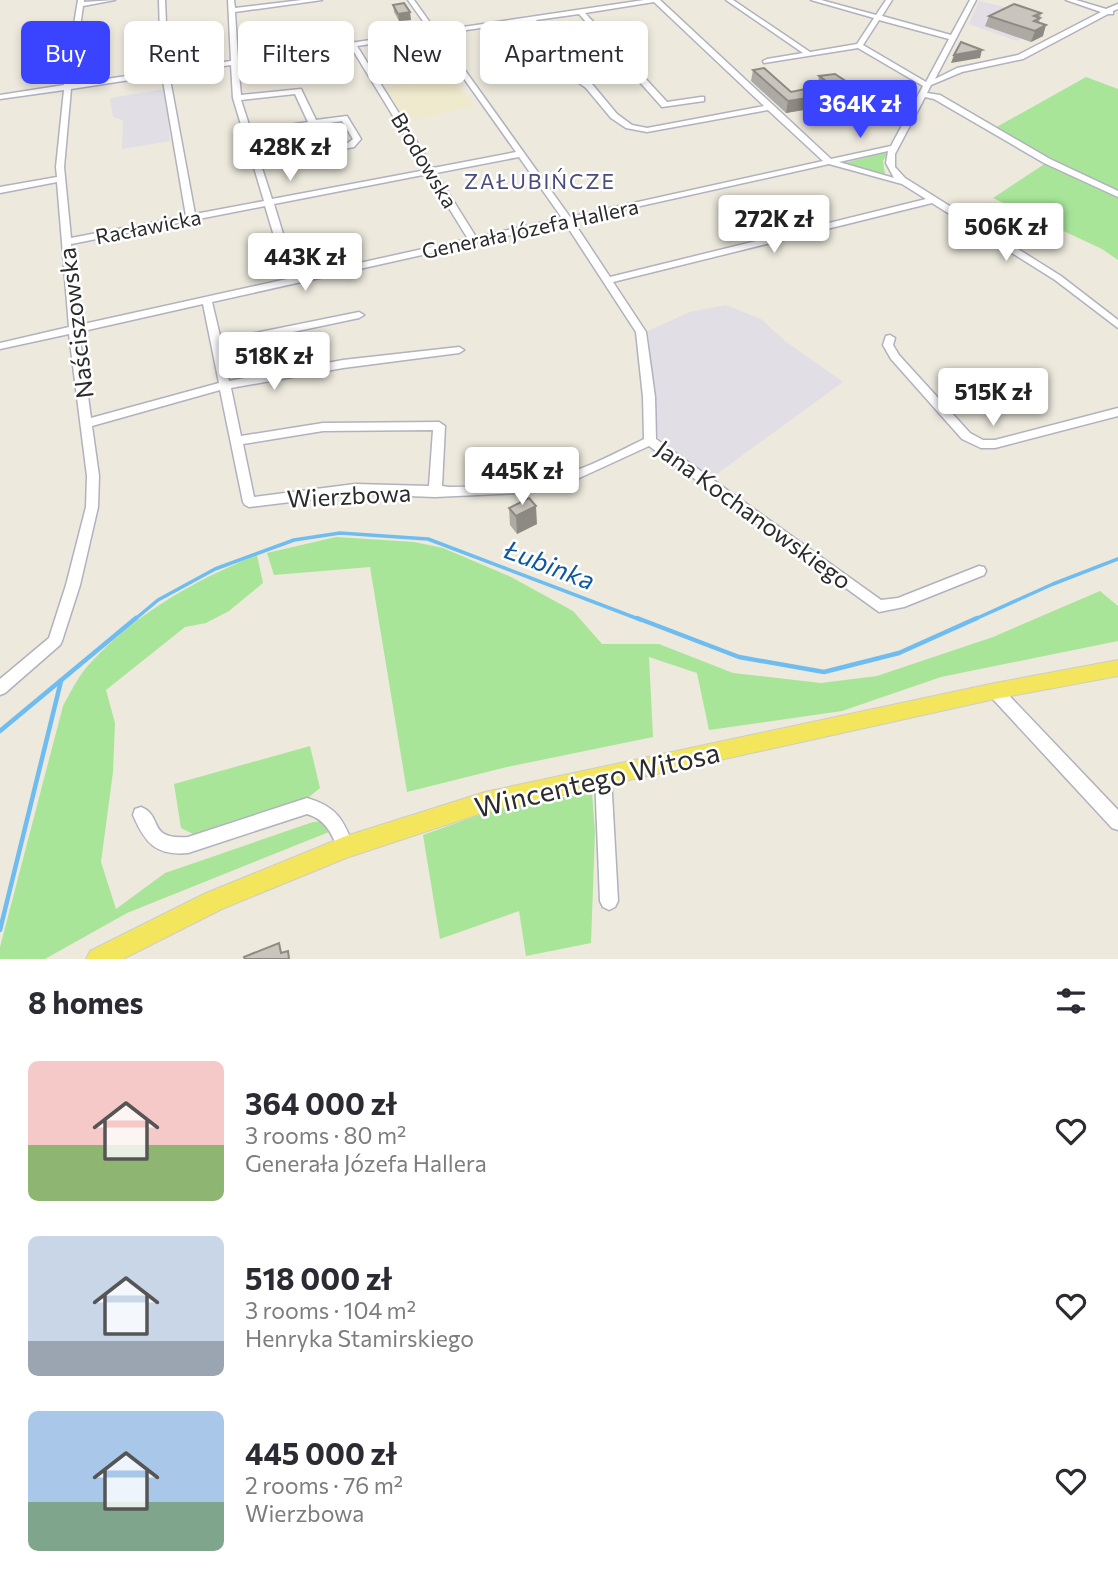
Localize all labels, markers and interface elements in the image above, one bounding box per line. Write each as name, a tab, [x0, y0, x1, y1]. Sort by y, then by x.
chip: Buy	[21, 21, 110, 84]
chip: Rent	[124, 21, 224, 84]
chip: Filters	[238, 21, 354, 84]
chip: New	[368, 21, 466, 84]
chip: Apartment	[480, 21, 648, 84]
pin: 364K zł	[795, 80, 925, 140]
text: 364K zł	[819, 89, 901, 117]
street label: Brodowska	[387, 108, 463, 212]
pin: 428K zł	[225, 124, 355, 183]
text: 428K zł	[249, 132, 331, 160]
district label: ZAŁUBIŃCZE	[464, 168, 616, 193]
street label: Generała Józefa Hallera	[419, 193, 641, 263]
pin: 272K zł	[709, 196, 839, 255]
street label: Racławicka	[93, 203, 203, 249]
text: 272K zł	[734, 204, 814, 232]
pin: 506K zł	[941, 204, 1071, 263]
text: 506K zł	[964, 212, 1048, 240]
pin: 443K zł	[240, 233, 370, 293]
text: 443K zł	[264, 242, 346, 270]
street label: Naściszowska	[51, 246, 99, 400]
pin: 518K zł	[209, 332, 339, 392]
text: 518K zł	[235, 341, 313, 369]
pin: 515K zł	[928, 368, 1058, 428]
text: 515K zł	[954, 377, 1032, 405]
street label: Jana Kochanowskiego	[650, 433, 858, 595]
pin: 445K zł	[457, 448, 587, 507]
text: 445K zł	[481, 456, 563, 484]
street label: Wierzbowa	[286, 477, 412, 513]
water label: Łubinka	[500, 533, 600, 595]
street label: Wincentego Witosa	[471, 734, 723, 824]
icon: filters	[1052, 982, 1090, 1020]
text: 8 homes	[28, 983, 144, 1020]
text: 364 000 zł	[245, 1084, 397, 1121]
icon: home	[84, 1089, 168, 1173]
icon: heart	[1052, 1112, 1090, 1150]
text: 3 rooms · 80 m²	[245, 1121, 406, 1149]
text: Generała Józefa Hallera	[245, 1149, 487, 1177]
text: 518 000 zł	[245, 1259, 392, 1296]
icon: home	[84, 1264, 168, 1348]
icon: heart	[1052, 1287, 1090, 1325]
text: 3 rooms · 104 m²	[245, 1296, 416, 1324]
text: Henryka Stamirskiego	[245, 1324, 474, 1352]
text: 445 000 zł	[245, 1434, 397, 1471]
icon: home	[84, 1439, 168, 1523]
icon: heart	[1052, 1462, 1090, 1500]
text: 2 rooms · 76 m²	[245, 1471, 403, 1499]
text: Wierzbowa	[245, 1499, 364, 1527]

